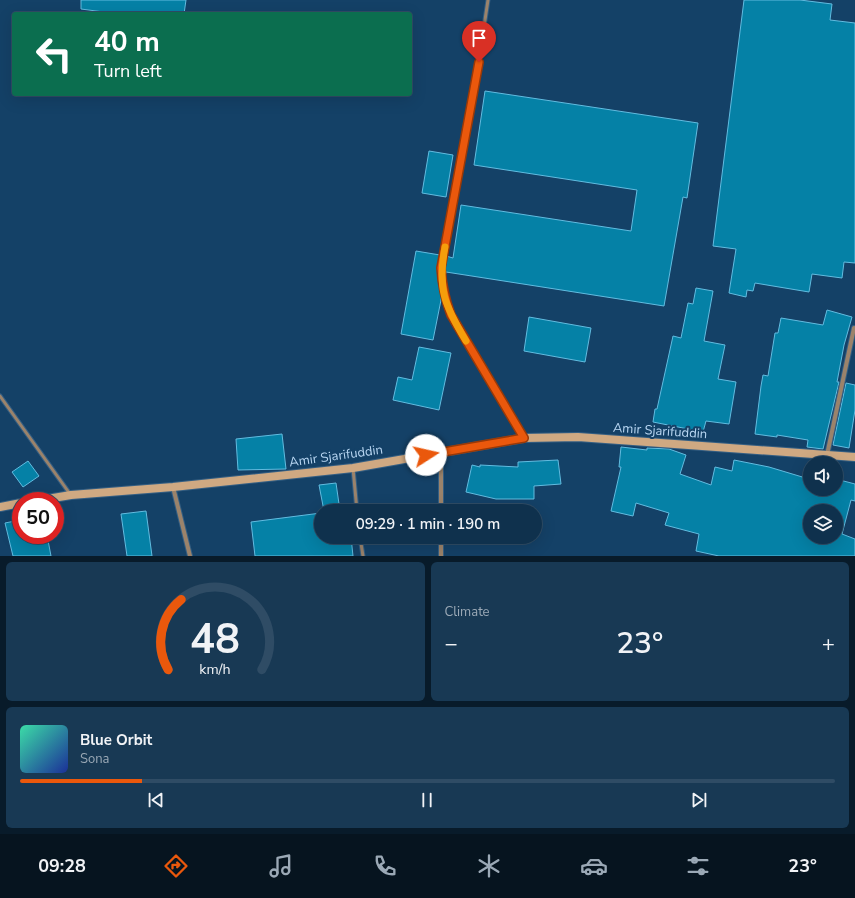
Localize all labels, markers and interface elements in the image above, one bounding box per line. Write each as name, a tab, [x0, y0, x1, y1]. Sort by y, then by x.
pin	[462, 21, 496, 62]
text: 40 m	[94, 23, 160, 61]
icon: arrive	[468, 27, 490, 49]
icon: left	[28, 28, 80, 80]
text: Turn left	[94, 59, 162, 83]
street label: Amir Sjarifuddin	[612, 419, 708, 443]
position arrow	[405, 434, 447, 476]
street label: Amir Sjarifuddin	[288, 441, 384, 471]
map controls	[803, 456, 843, 544]
button: sound	[803, 456, 843, 496]
speed limit sign: 50	[12, 492, 64, 544]
button: layers	[803, 504, 843, 544]
text: 09:29 · 1 min · 190 m	[356, 514, 500, 534]
text: Climate	[445, 603, 490, 621]
text: 48	[190, 610, 240, 667]
text: 23°	[616, 623, 663, 664]
text: −	[445, 629, 458, 659]
text: +	[822, 629, 835, 659]
text: km/h	[200, 659, 231, 678]
text: Blue Orbit	[80, 730, 152, 750]
text: Sona	[80, 750, 110, 768]
icon: previous	[145, 789, 167, 811]
icon: pause	[416, 789, 438, 811]
icon: next	[688, 789, 710, 811]
icon: directions	[162, 852, 190, 880]
icon: music	[267, 852, 295, 880]
icon: phone	[371, 852, 399, 880]
icon: climate	[475, 852, 503, 880]
icon: car	[580, 852, 608, 880]
icon: filters	[684, 852, 712, 880]
text: 09:28	[38, 854, 86, 878]
text: 23°	[788, 854, 817, 878]

